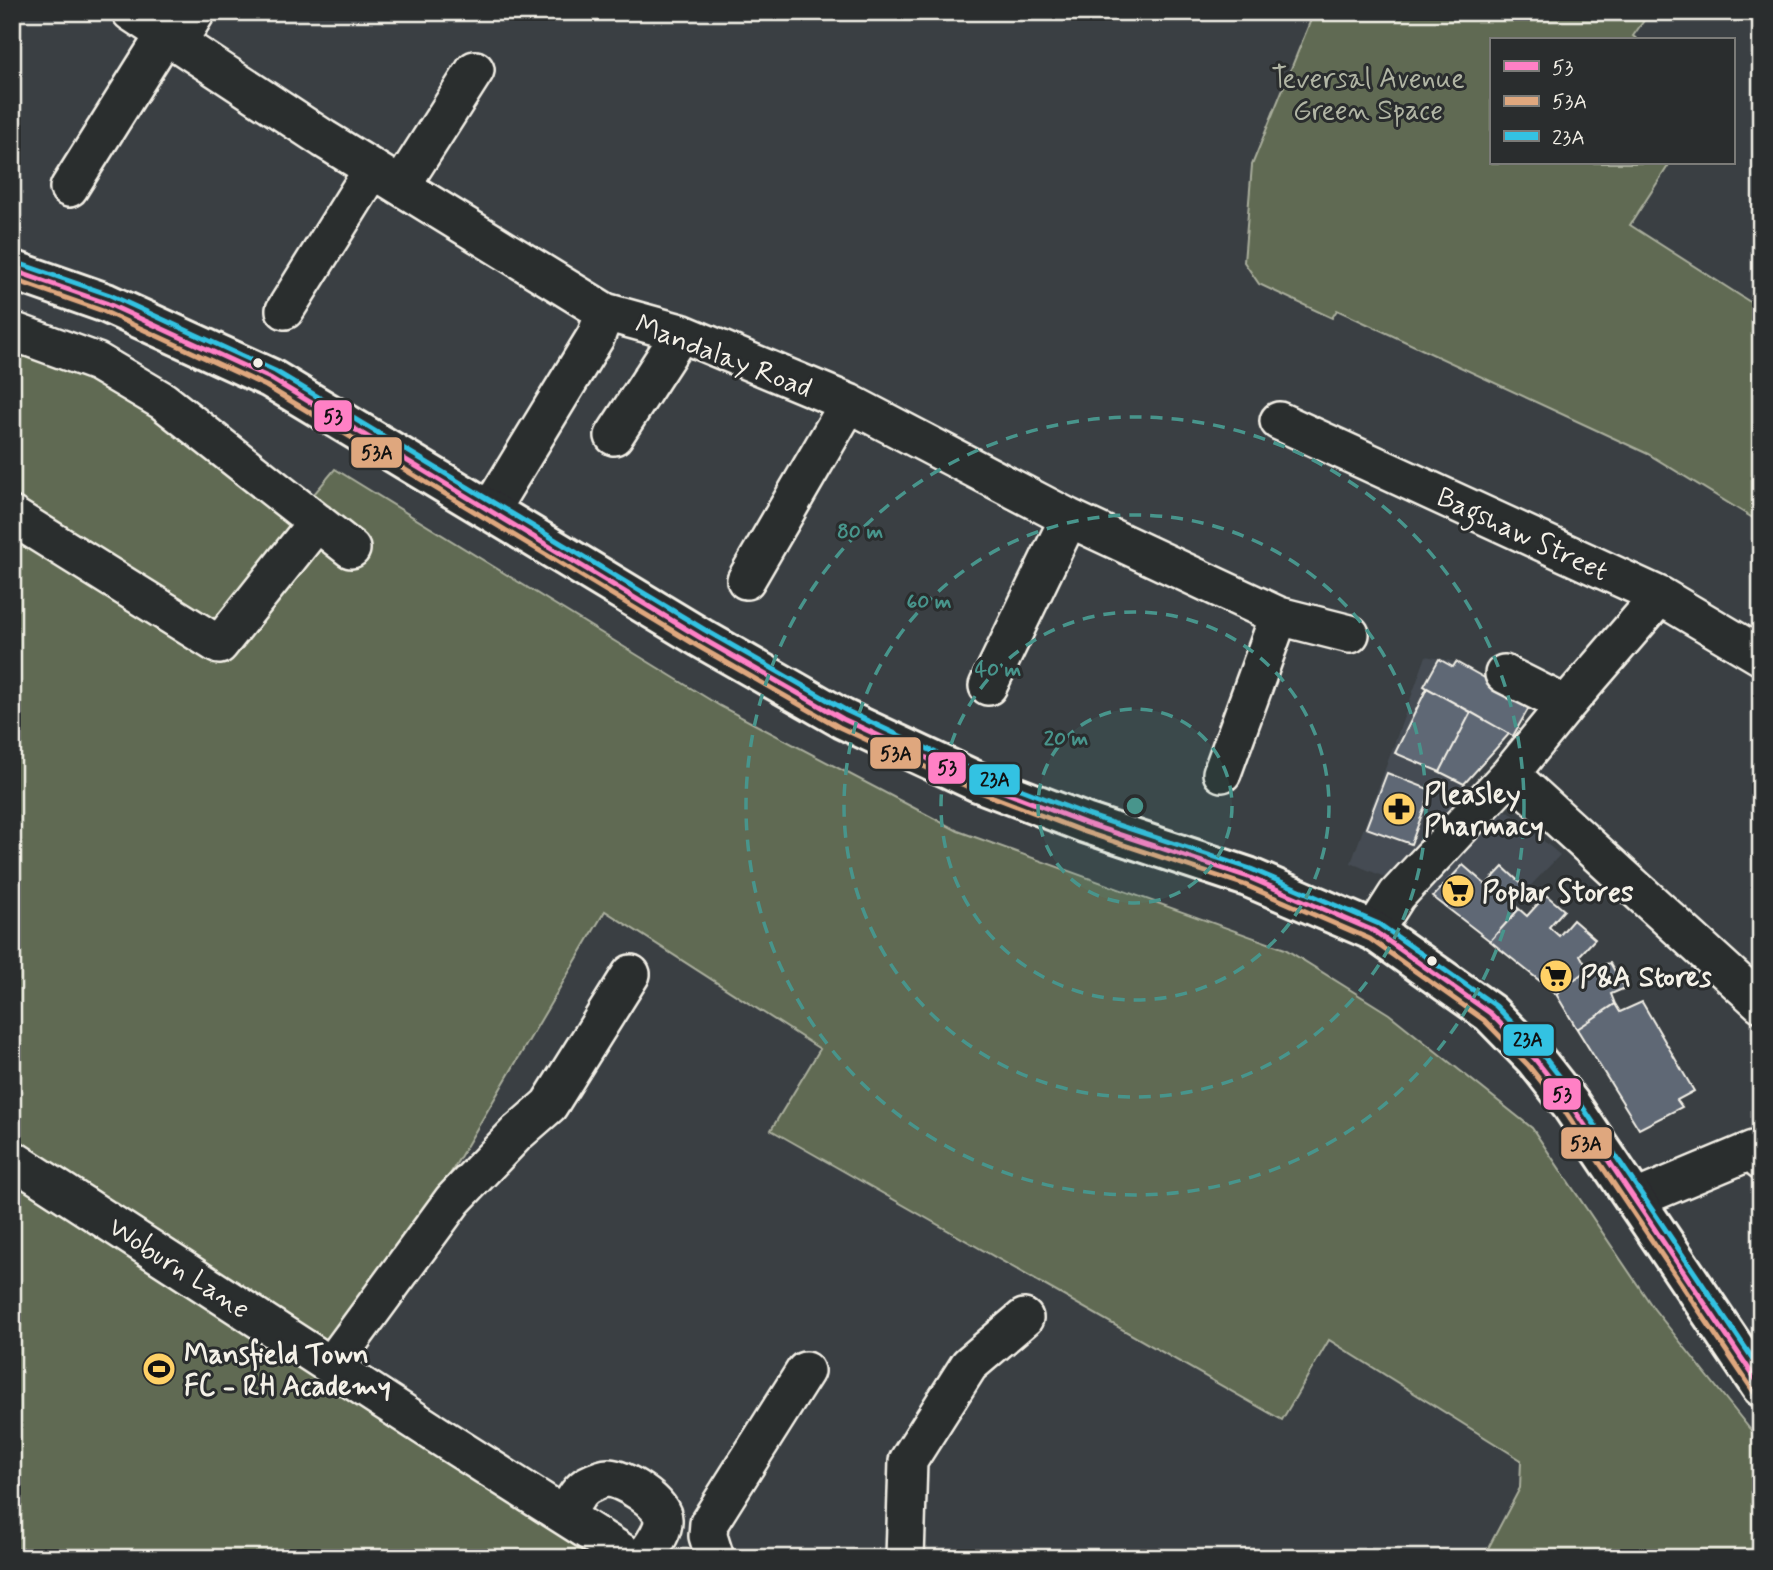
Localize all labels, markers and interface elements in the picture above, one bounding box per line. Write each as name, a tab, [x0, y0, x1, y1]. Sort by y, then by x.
legend	[1490, 38, 1734, 164]
text: 53	[1552, 54, 1574, 82]
park label: Teversal Avenue Green Space	[1271, 61, 1465, 130]
text: 53A	[1552, 88, 1587, 116]
text: 23A	[1552, 124, 1585, 152]
street label: Mandalay Road	[629, 307, 817, 408]
unlabelled marker	[251, 356, 265, 370]
line badge: 53	[313, 399, 353, 433]
text: 53	[323, 405, 343, 430]
line badge: 53A	[350, 436, 403, 469]
text: 53A	[361, 441, 393, 466]
street label: Bagshaw Street	[1429, 479, 1614, 594]
text: 80 m	[837, 518, 883, 546]
text: 60 m	[906, 588, 952, 616]
text: 40 m	[975, 656, 1022, 684]
text: 20 m	[1044, 725, 1089, 753]
line badge: 53A	[869, 736, 922, 770]
text: 53A	[880, 742, 912, 767]
line badge: 53	[927, 751, 967, 785]
text: 53	[937, 756, 957, 781]
line badge: 23A	[968, 763, 1021, 796]
text: 23A	[980, 768, 1010, 793]
place label: Pleasley Pharmacy	[1424, 777, 1544, 846]
pharmacy icon: Pleasley Pharmacy	[1380, 790, 1418, 828]
centre of rings	[1123, 794, 1147, 818]
supermarket icon: Poplar Stores	[1439, 872, 1477, 910]
place label: Poplar Stores	[1482, 875, 1634, 912]
unlabelled marker	[1425, 954, 1439, 968]
supermarket icon: P&A Stores	[1537, 957, 1575, 995]
place label: P&A Stores	[1580, 960, 1712, 997]
line badge: 23A	[1502, 1023, 1555, 1057]
text: 23A	[1513, 1028, 1543, 1053]
line badge: 53	[1542, 1077, 1582, 1111]
text: 53	[1552, 1083, 1572, 1108]
line badge: 53A	[1560, 1126, 1613, 1160]
text: 53A	[1570, 1132, 1602, 1157]
street label: Woburn Lane	[101, 1209, 257, 1329]
place label: Mansfield Town FC - RH Academy	[184, 1337, 391, 1406]
sports icon: Mansfield Town FC - RH Academy	[140, 1350, 178, 1388]

